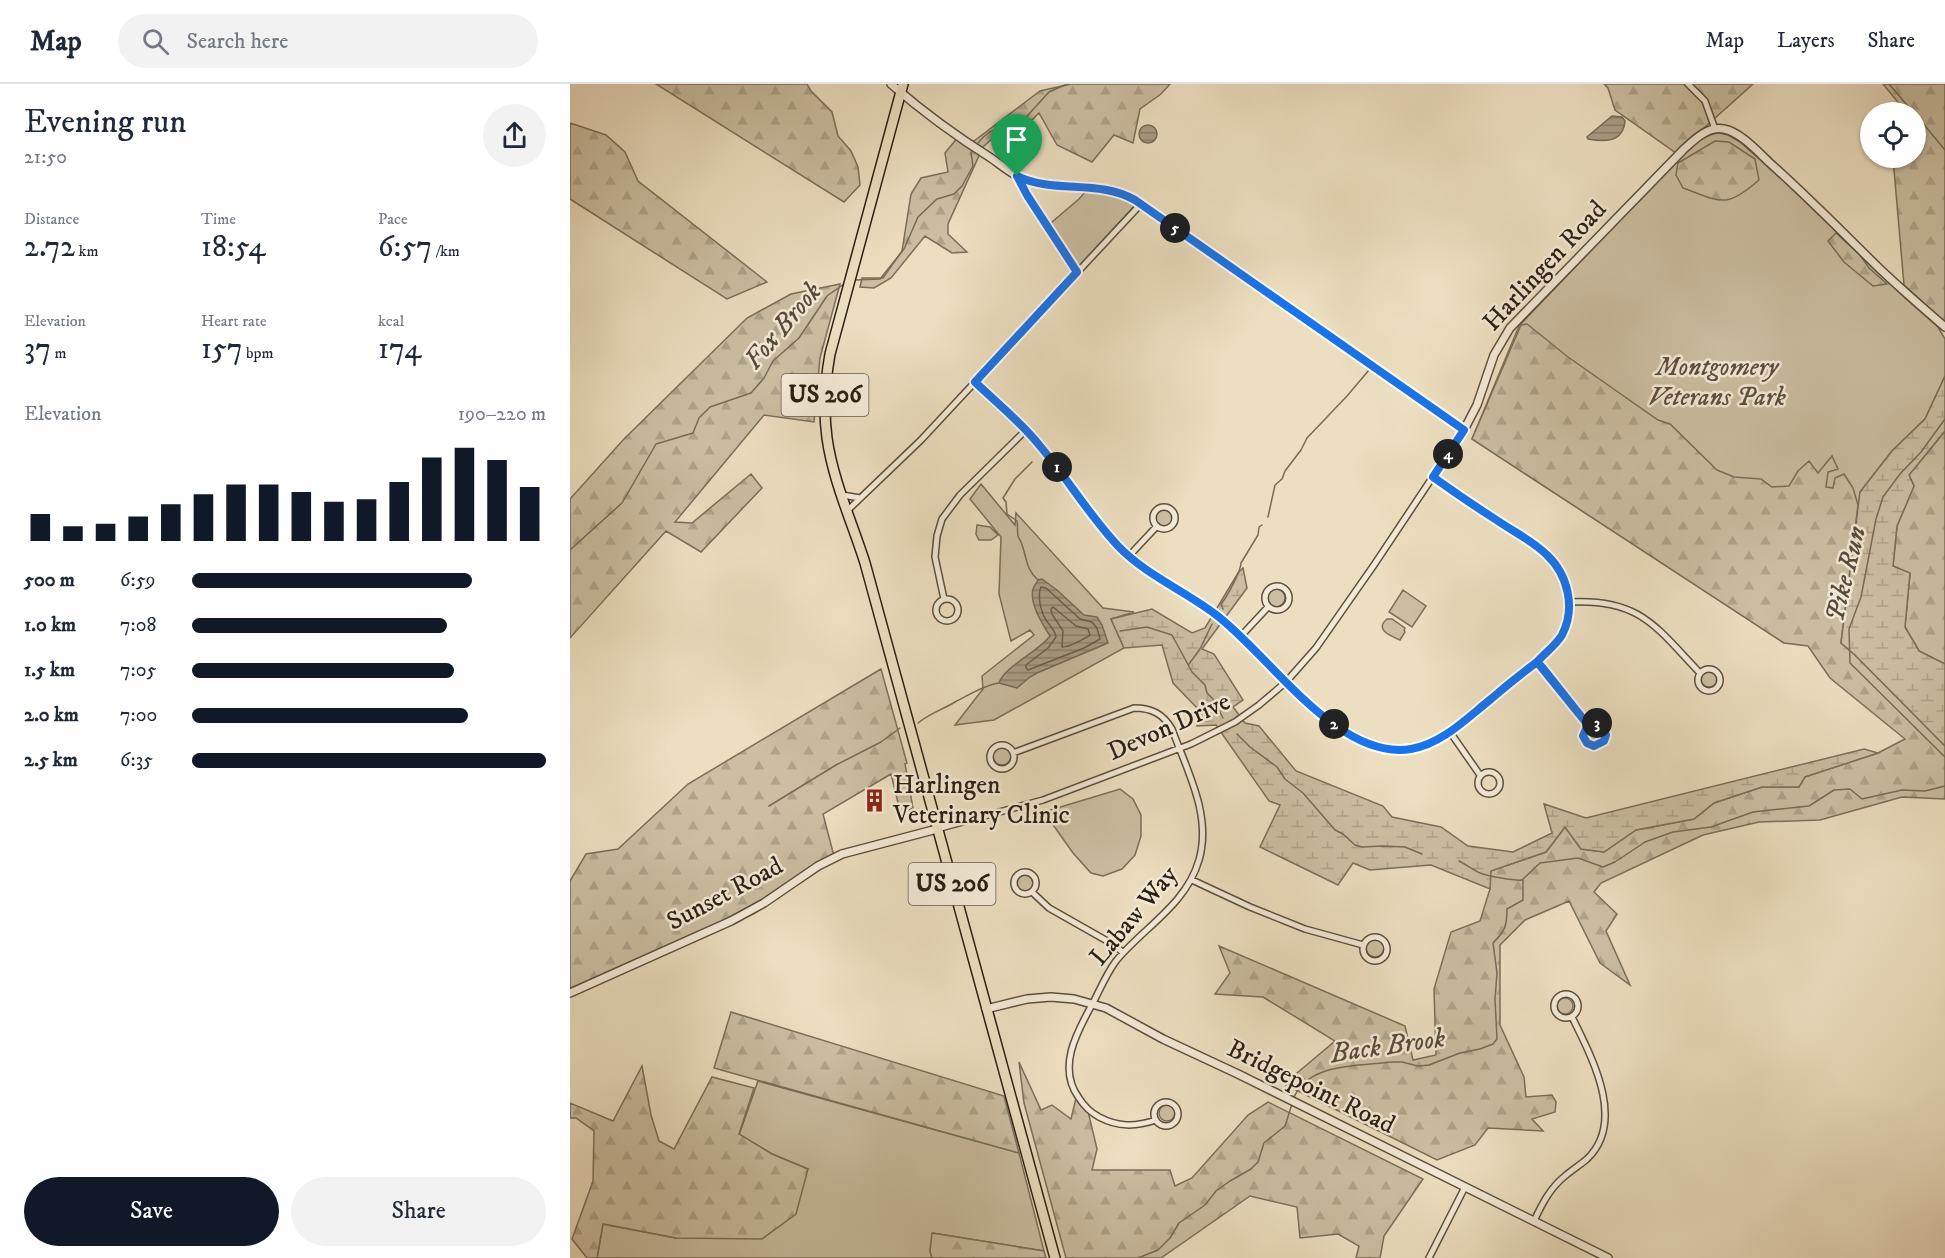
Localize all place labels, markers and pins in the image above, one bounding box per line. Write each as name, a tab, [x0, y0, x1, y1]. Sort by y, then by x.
pin	[991, 114, 1042, 176]
pin: 5	[1160, 213, 1190, 243]
pin: 4	[1433, 439, 1463, 469]
pin: 1	[1042, 452, 1072, 482]
pin: 3	[1582, 708, 1612, 738]
pin: 2	[1319, 709, 1349, 739]
place label: Harlingen Veterinary Clinic	[892, 769, 1070, 832]
building icon: Harlingen Veterinary Clinic	[862, 787, 888, 813]

